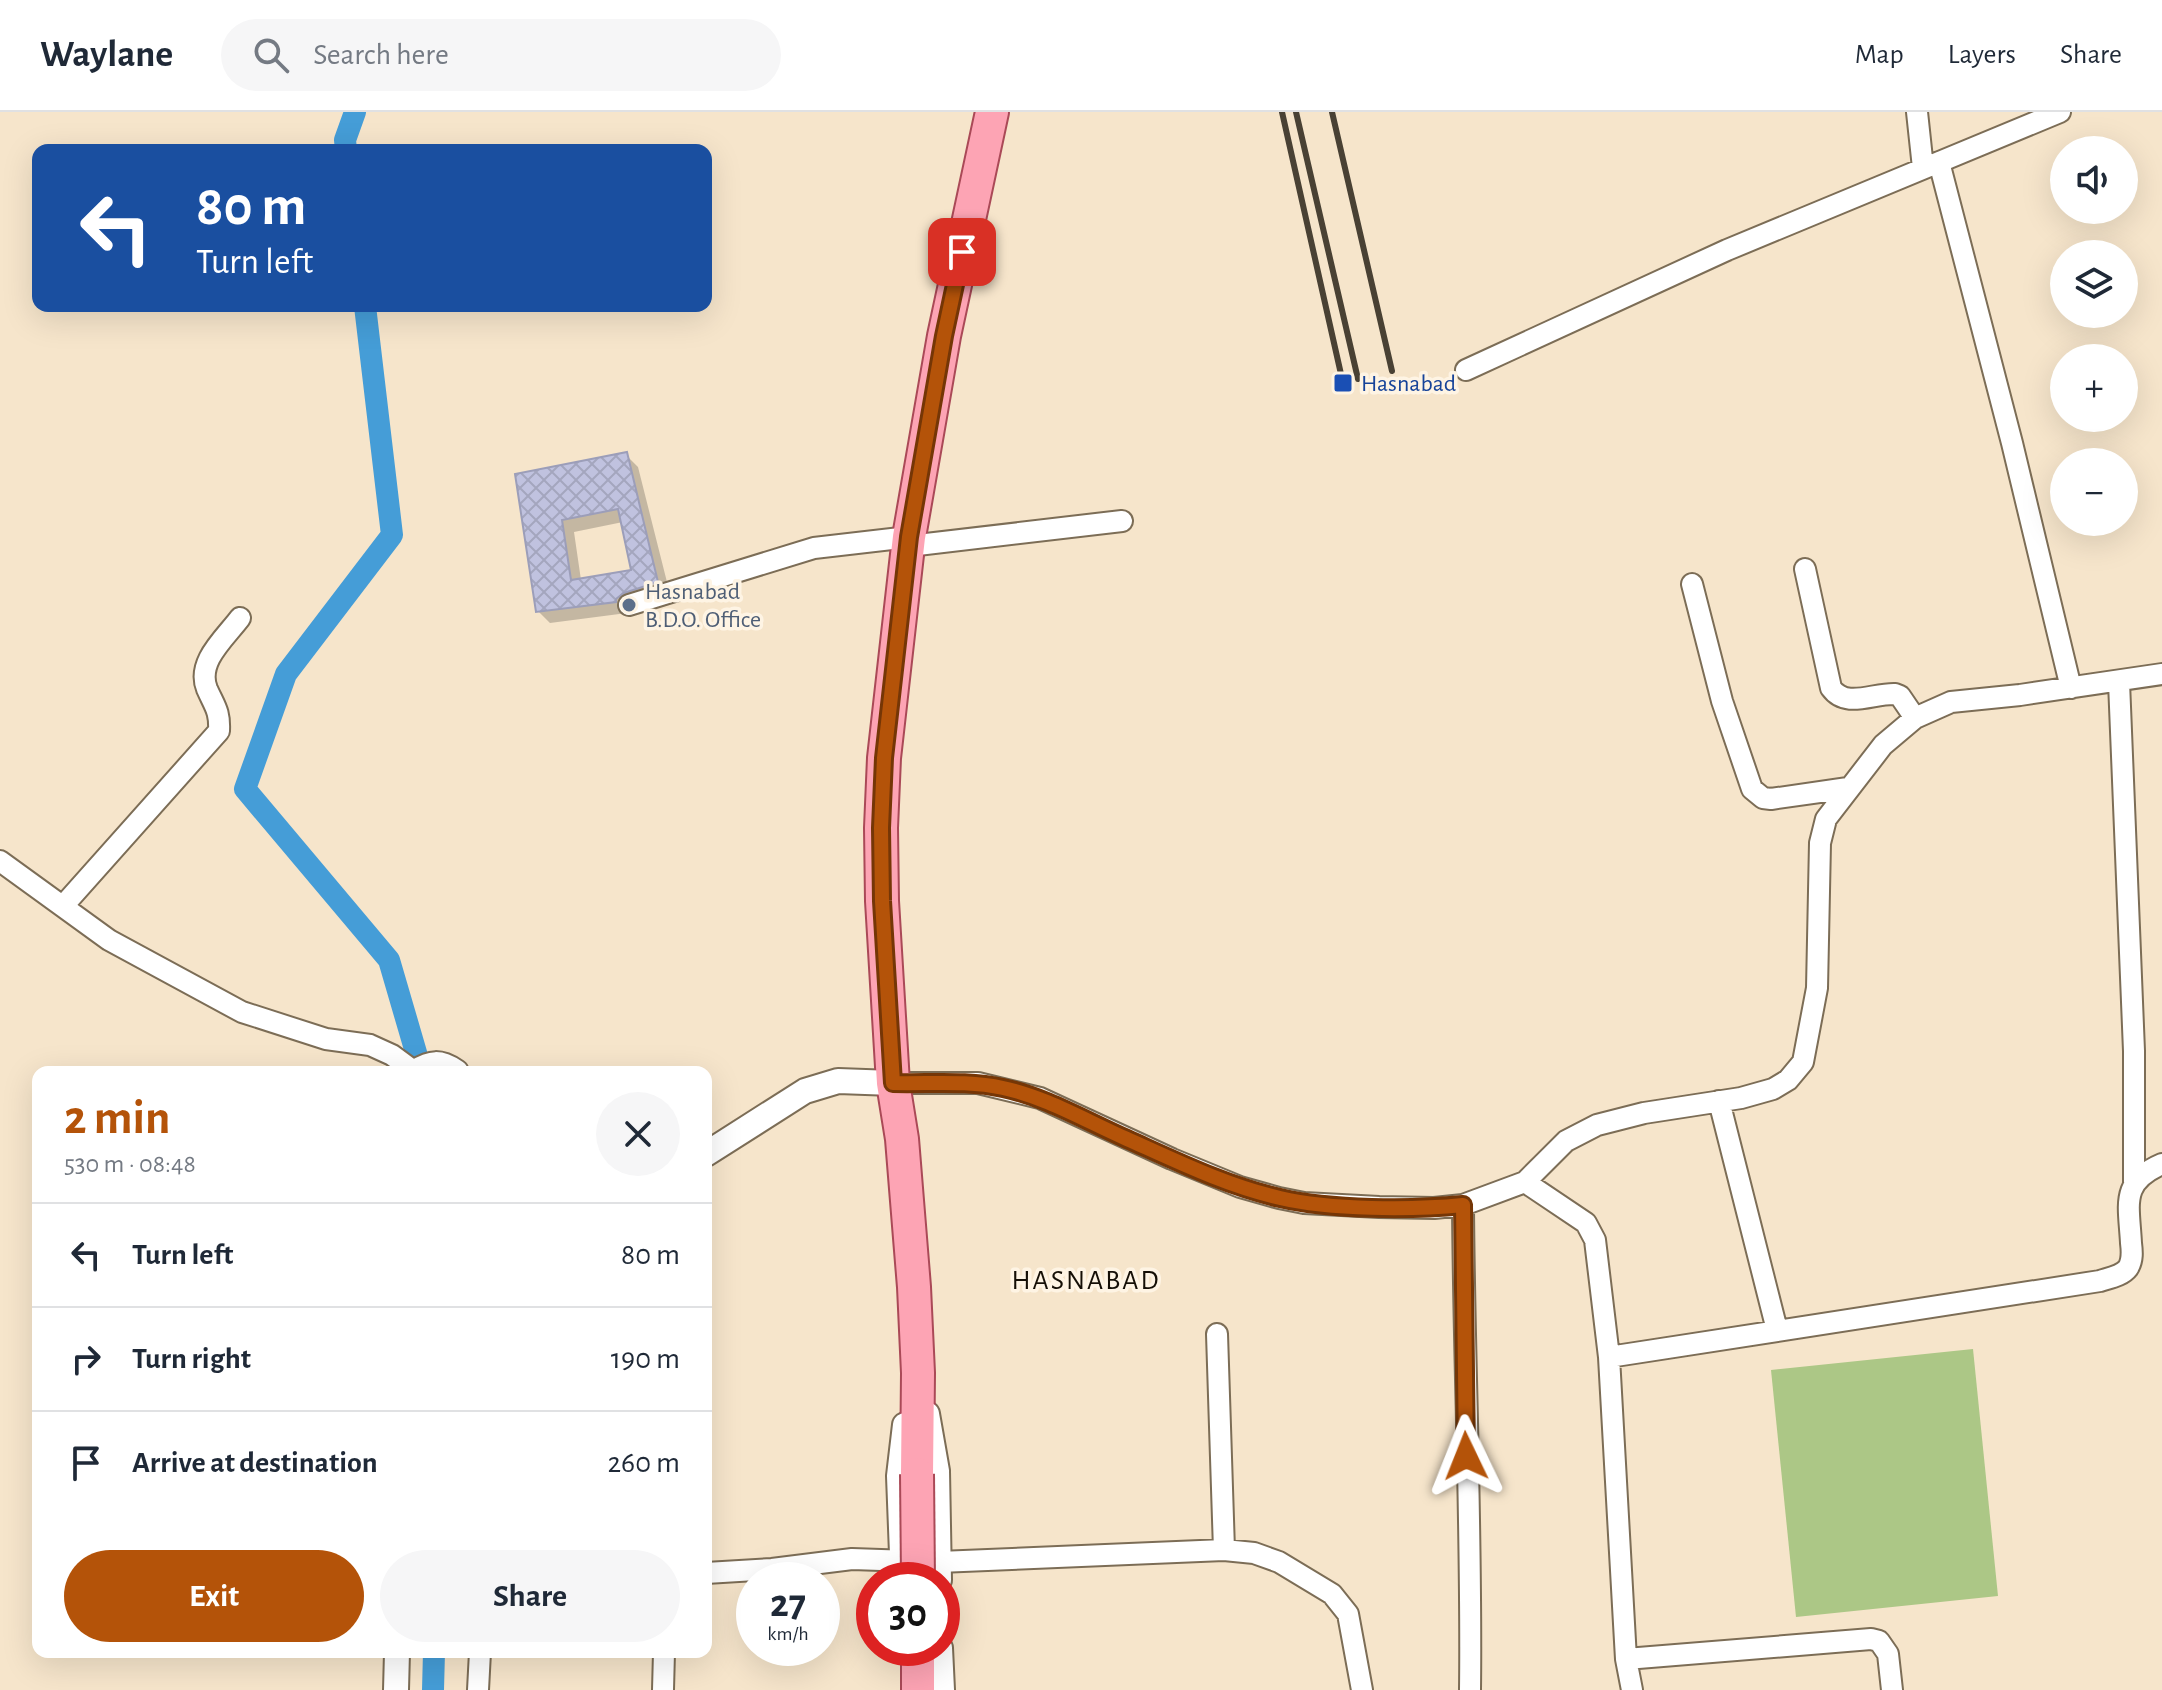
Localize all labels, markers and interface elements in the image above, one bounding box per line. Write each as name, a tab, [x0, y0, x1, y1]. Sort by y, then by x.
search box	[221, 19, 781, 91]
icon: search	[249, 33, 293, 77]
text: Waylane	[40, 36, 173, 74]
text: Search here	[313, 40, 449, 70]
text: Map	[1855, 41, 1904, 69]
text: Layers	[1948, 41, 2016, 69]
text: Share	[2060, 41, 2122, 69]
map controls	[2050, 136, 2138, 536]
button: sound	[2050, 136, 2138, 224]
icon: left	[64, 176, 168, 280]
text: 80 m	[196, 179, 306, 235]
pin	[928, 218, 996, 286]
icon: arrive	[940, 230, 984, 274]
button: layers	[2050, 240, 2138, 328]
text: Turn left	[196, 244, 313, 280]
button: +	[2050, 344, 2138, 432]
marker: Hasnabad	[1332, 372, 1354, 394]
place label: Hasnabad	[1361, 372, 1456, 396]
button: −	[2050, 448, 2138, 536]
place label: Hasnabad B.D.O. Office	[645, 580, 761, 632]
marker: Hasnabad B.D.O. Office	[620, 596, 638, 614]
button: close	[596, 1092, 680, 1176]
text: 2 min	[64, 1095, 171, 1143]
text: 530 m · 08:48	[64, 1151, 196, 1177]
icon: left	[64, 1233, 108, 1277]
text: Turn left	[132, 1240, 233, 1270]
text: 80 m	[621, 1240, 680, 1270]
district label: HASNABAD	[1011, 1267, 1161, 1295]
icon: right	[64, 1337, 108, 1381]
text: Turn right	[132, 1344, 251, 1374]
text: 190 m	[611, 1344, 680, 1374]
position arrow	[1424, 1414, 1508, 1498]
icon: arrive	[64, 1441, 108, 1485]
text: Arrive at destination	[132, 1448, 378, 1478]
text: 260 m	[607, 1448, 680, 1478]
button: Exit	[64, 1550, 364, 1642]
button: Share	[380, 1550, 680, 1642]
speed limit sign: 30	[856, 1562, 960, 1666]
text: 27	[770, 1584, 806, 1624]
text: km/h	[767, 1624, 809, 1644]

